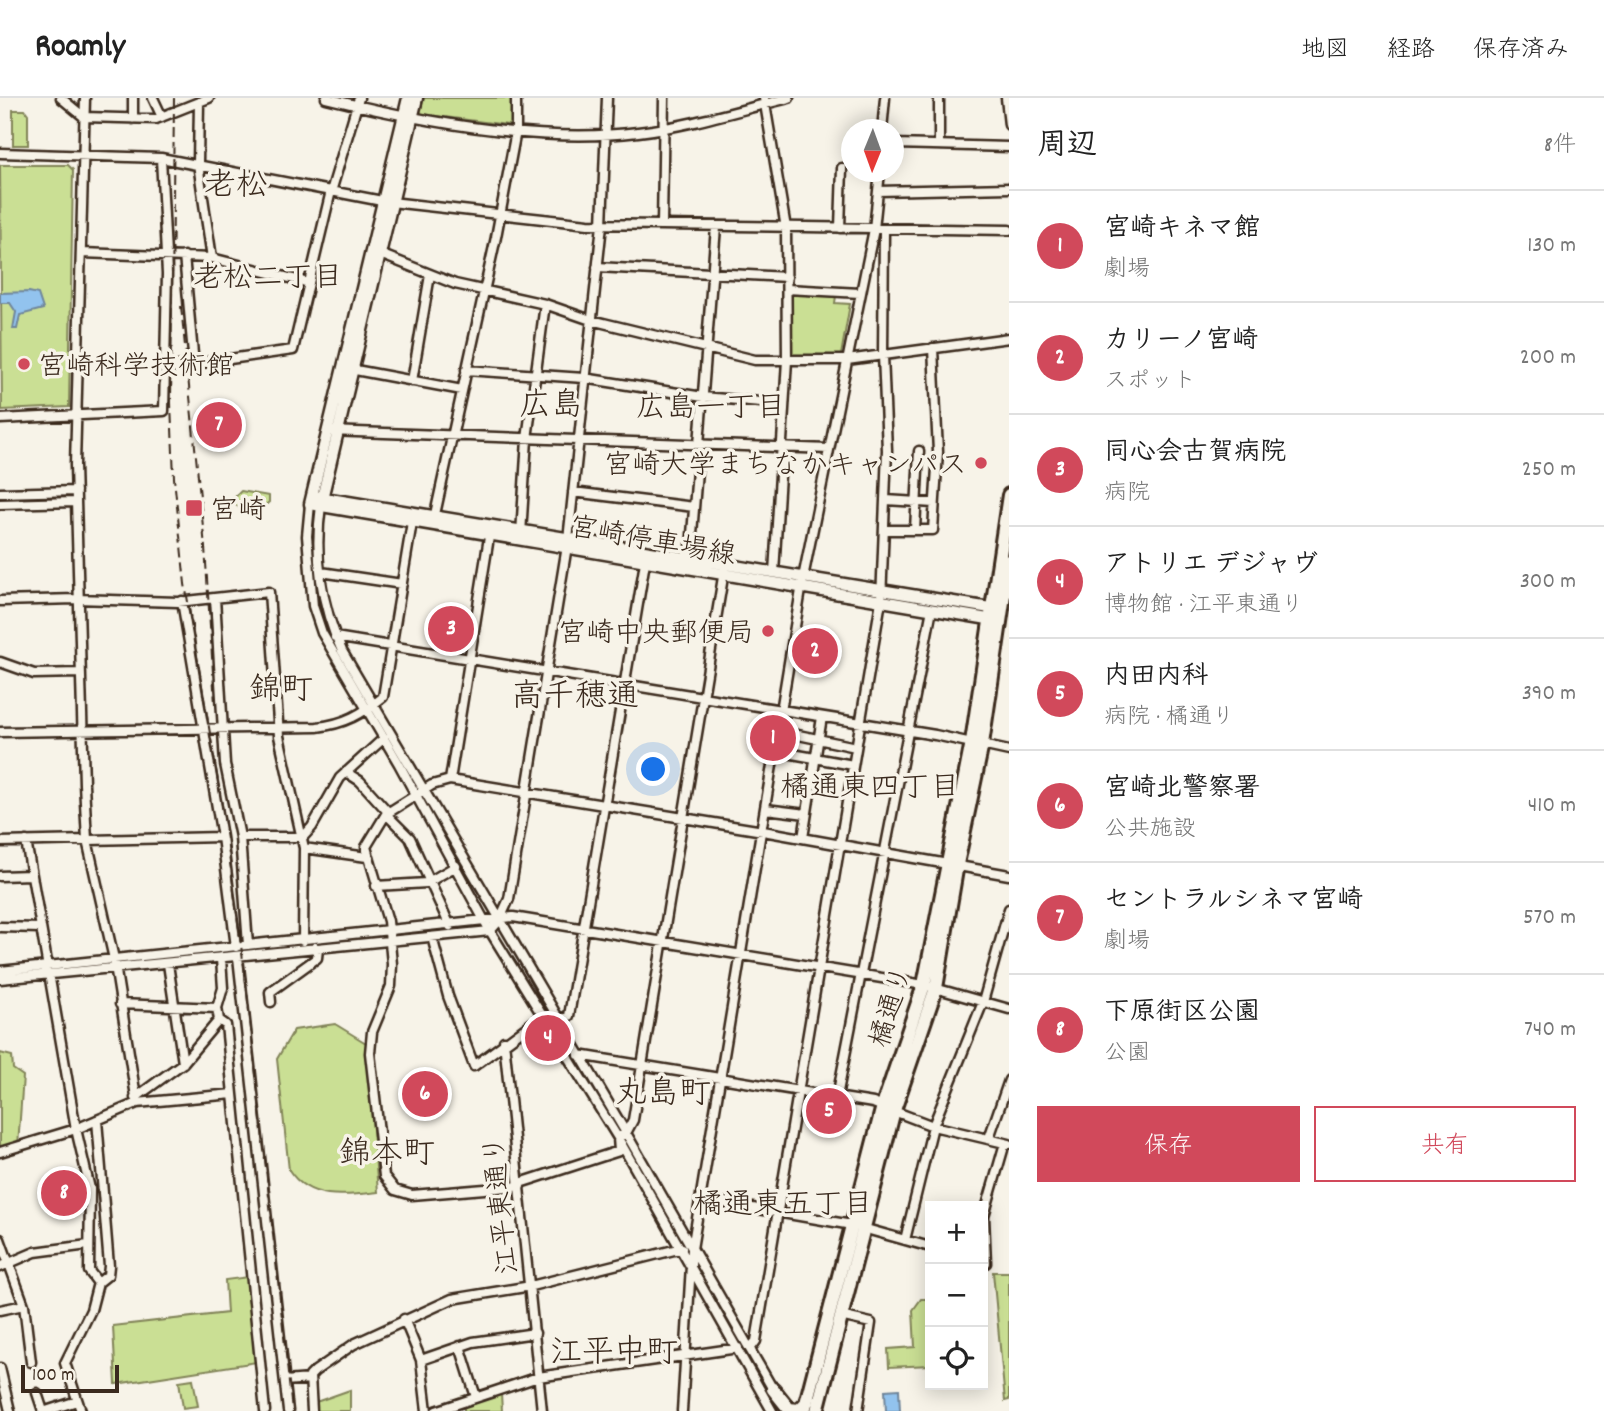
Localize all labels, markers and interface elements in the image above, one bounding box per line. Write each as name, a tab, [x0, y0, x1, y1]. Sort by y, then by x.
text: Roamly	[35, 25, 125, 72]
text: 地図	[1301, 34, 1349, 68]
text: 経路	[1387, 34, 1435, 68]
text: 保存済み	[1473, 34, 1569, 68]
north arrow	[841, 119, 904, 182]
text: 周辺	[1037, 126, 1097, 169]
text: 8件	[1544, 130, 1576, 163]
district label: 老松	[204, 165, 268, 211]
text: 宮崎キネマ館	[1104, 211, 1260, 248]
text: 1	[1057, 230, 1063, 263]
text: 130 m	[1527, 230, 1576, 263]
text: 劇場	[1104, 254, 1150, 287]
district label: 老松二丁目	[193, 259, 343, 302]
text: カリーノ宮崎	[1104, 323, 1258, 360]
text: 2	[1055, 342, 1065, 375]
text: 200 m	[1520, 342, 1576, 375]
place label: 宮崎科学技術館	[38, 349, 234, 389]
marker: 宮崎科学技術館	[16, 356, 32, 372]
text: スポット	[1104, 366, 1196, 399]
district label: 広島	[519, 385, 583, 431]
district label: 広島一丁目	[636, 389, 786, 432]
pin: 7	[196, 399, 242, 451]
text: 同心会古賀病院	[1104, 435, 1286, 472]
place label: 宮崎大学まちなかキャンパス	[604, 448, 967, 488]
text: 3	[1055, 454, 1065, 487]
text: 250 m	[1522, 454, 1576, 487]
marker: 宮崎大学まちなかキャンパス	[973, 455, 989, 471]
text: 病院	[1104, 478, 1150, 511]
place label: 宮崎	[210, 493, 266, 533]
marker: 宮崎	[184, 498, 204, 518]
street label: 宮崎停車場線	[566, 510, 738, 578]
text: アトリエ デジャヴ	[1104, 547, 1318, 584]
text: 4	[1055, 566, 1065, 599]
text: 300 m	[1520, 566, 1576, 599]
text: 博物館 · 江平東通り	[1104, 590, 1304, 623]
pin: 3	[428, 603, 474, 655]
place label: 宮崎中央郵便局	[558, 616, 754, 656]
marker: 宮崎中央郵便局	[760, 623, 776, 639]
pin: 2	[792, 625, 838, 677]
text: 内田内科	[1104, 659, 1208, 696]
district label: 錦町	[249, 669, 313, 715]
district label: 高千穂通	[511, 676, 639, 722]
text: 5	[1055, 678, 1065, 711]
text: 390 m	[1522, 678, 1576, 711]
text: 病院 · 橘通り	[1104, 702, 1235, 735]
pin: 1	[750, 712, 796, 764]
your location	[636, 752, 670, 786]
district label: 橘通東四丁目	[780, 769, 960, 812]
text: 宮崎北警察署	[1104, 771, 1260, 808]
text: 6	[1054, 790, 1066, 823]
text: 410 m	[1528, 790, 1576, 823]
text: 公共施設	[1104, 814, 1196, 847]
text: セントラルシネマ宮崎	[1104, 883, 1363, 920]
text: 7	[1056, 902, 1064, 935]
text: 570 m	[1523, 902, 1576, 935]
text: 劇場	[1104, 926, 1150, 959]
street label: 橘通り	[862, 961, 925, 1053]
text: 下原街区公園	[1104, 995, 1260, 1032]
pin: 4	[525, 1012, 571, 1064]
text: 8	[1055, 1014, 1065, 1047]
text: 740 m	[1524, 1014, 1576, 1047]
text: 公園	[1104, 1038, 1150, 1071]
pin: 6	[402, 1068, 448, 1120]
district label: 丸島町	[615, 1073, 711, 1119]
pin: 5	[806, 1085, 852, 1137]
button: 保存	[1037, 1106, 1300, 1182]
button: 共有	[1314, 1106, 1576, 1182]
district label: 錦本町	[339, 1133, 435, 1179]
street label: 江平東通り	[477, 1133, 531, 1276]
pin: 8	[41, 1167, 87, 1219]
district label: 橘通東五丁目	[693, 1186, 873, 1229]
map controls	[925, 1201, 988, 1390]
button: +	[925, 1201, 988, 1264]
button: −	[925, 1264, 988, 1327]
button: locate	[925, 1327, 988, 1390]
district label: 江平中町	[550, 1332, 678, 1378]
scale bar	[21, 1362, 119, 1394]
text: 100 m	[32, 1363, 74, 1390]

